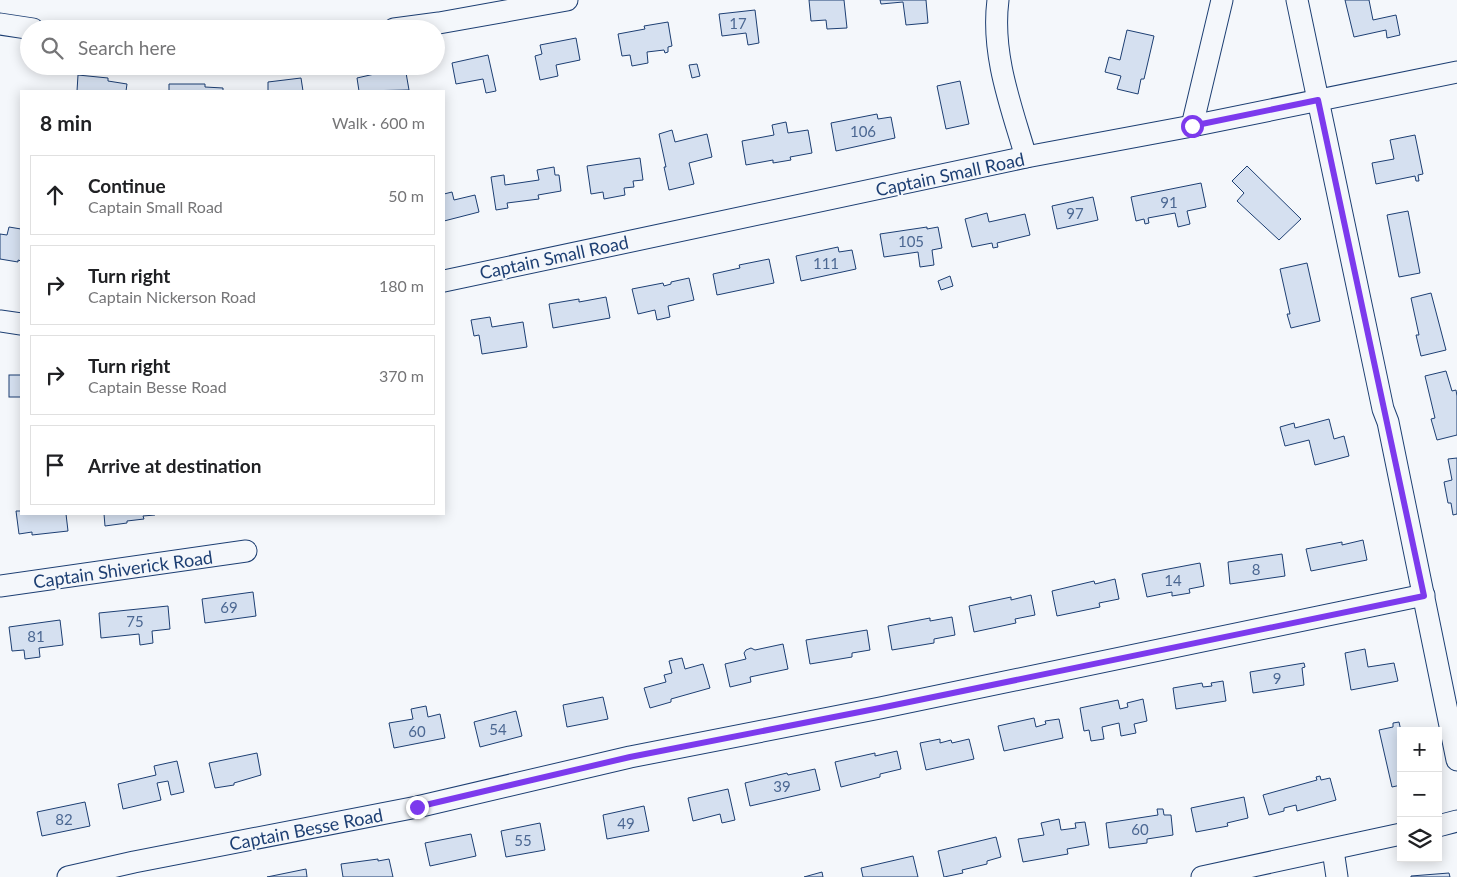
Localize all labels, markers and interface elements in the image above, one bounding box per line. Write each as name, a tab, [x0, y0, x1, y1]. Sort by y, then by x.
house number: 17	[729, 14, 747, 32]
search box	[20, 20, 445, 75]
icon: search	[38, 34, 66, 62]
text: Search here	[78, 36, 176, 59]
text: 8 min	[40, 110, 92, 135]
text: Walk · 600 m	[332, 113, 425, 132]
route start	[1181, 115, 1204, 138]
house number: 106	[850, 122, 876, 140]
street label: Captain Small Road	[874, 147, 1026, 201]
text: Continue	[88, 174, 166, 197]
icon: ahead	[41, 181, 69, 209]
text: 50 m	[388, 186, 424, 205]
house number: 91	[1160, 193, 1178, 211]
text: Captain Small Road	[88, 197, 223, 216]
house number: 97	[1066, 204, 1084, 222]
street label: Captain Small Road	[478, 230, 630, 284]
house number: 105	[898, 232, 924, 250]
house number: 111	[813, 254, 839, 272]
text: Turn right	[88, 264, 170, 287]
icon: right	[41, 271, 69, 299]
text: 180 m	[379, 276, 424, 295]
text: Captain Nickerson Road	[88, 287, 256, 306]
text: Turn right	[88, 354, 170, 377]
icon: right	[41, 361, 69, 389]
text: 370 m	[379, 366, 424, 385]
text: Captain Besse Road	[88, 377, 227, 396]
icon: arrive	[41, 451, 69, 479]
text: Arrive at destination	[88, 454, 261, 477]
street label: Captain Shiverick Road	[32, 546, 214, 592]
house number: 8	[1252, 560, 1260, 578]
house number: 14	[1164, 571, 1182, 589]
house number: 69	[220, 598, 238, 616]
house number: 75	[126, 612, 144, 630]
house number: 81	[27, 627, 45, 645]
house number: 9	[1273, 669, 1281, 687]
house number: 54	[489, 720, 507, 738]
house number: 60	[408, 722, 426, 740]
map controls	[1397, 727, 1442, 862]
button: +	[1397, 727, 1442, 772]
button: −	[1397, 772, 1442, 817]
house number: 39	[773, 777, 791, 795]
route end	[406, 796, 429, 819]
street label: Captain Besse Road	[227, 803, 385, 855]
house number: 82	[55, 810, 73, 828]
house number: 49	[617, 814, 635, 832]
button: layers	[1397, 817, 1442, 862]
house number: 60	[1131, 820, 1149, 838]
house number: 55	[514, 831, 532, 849]

